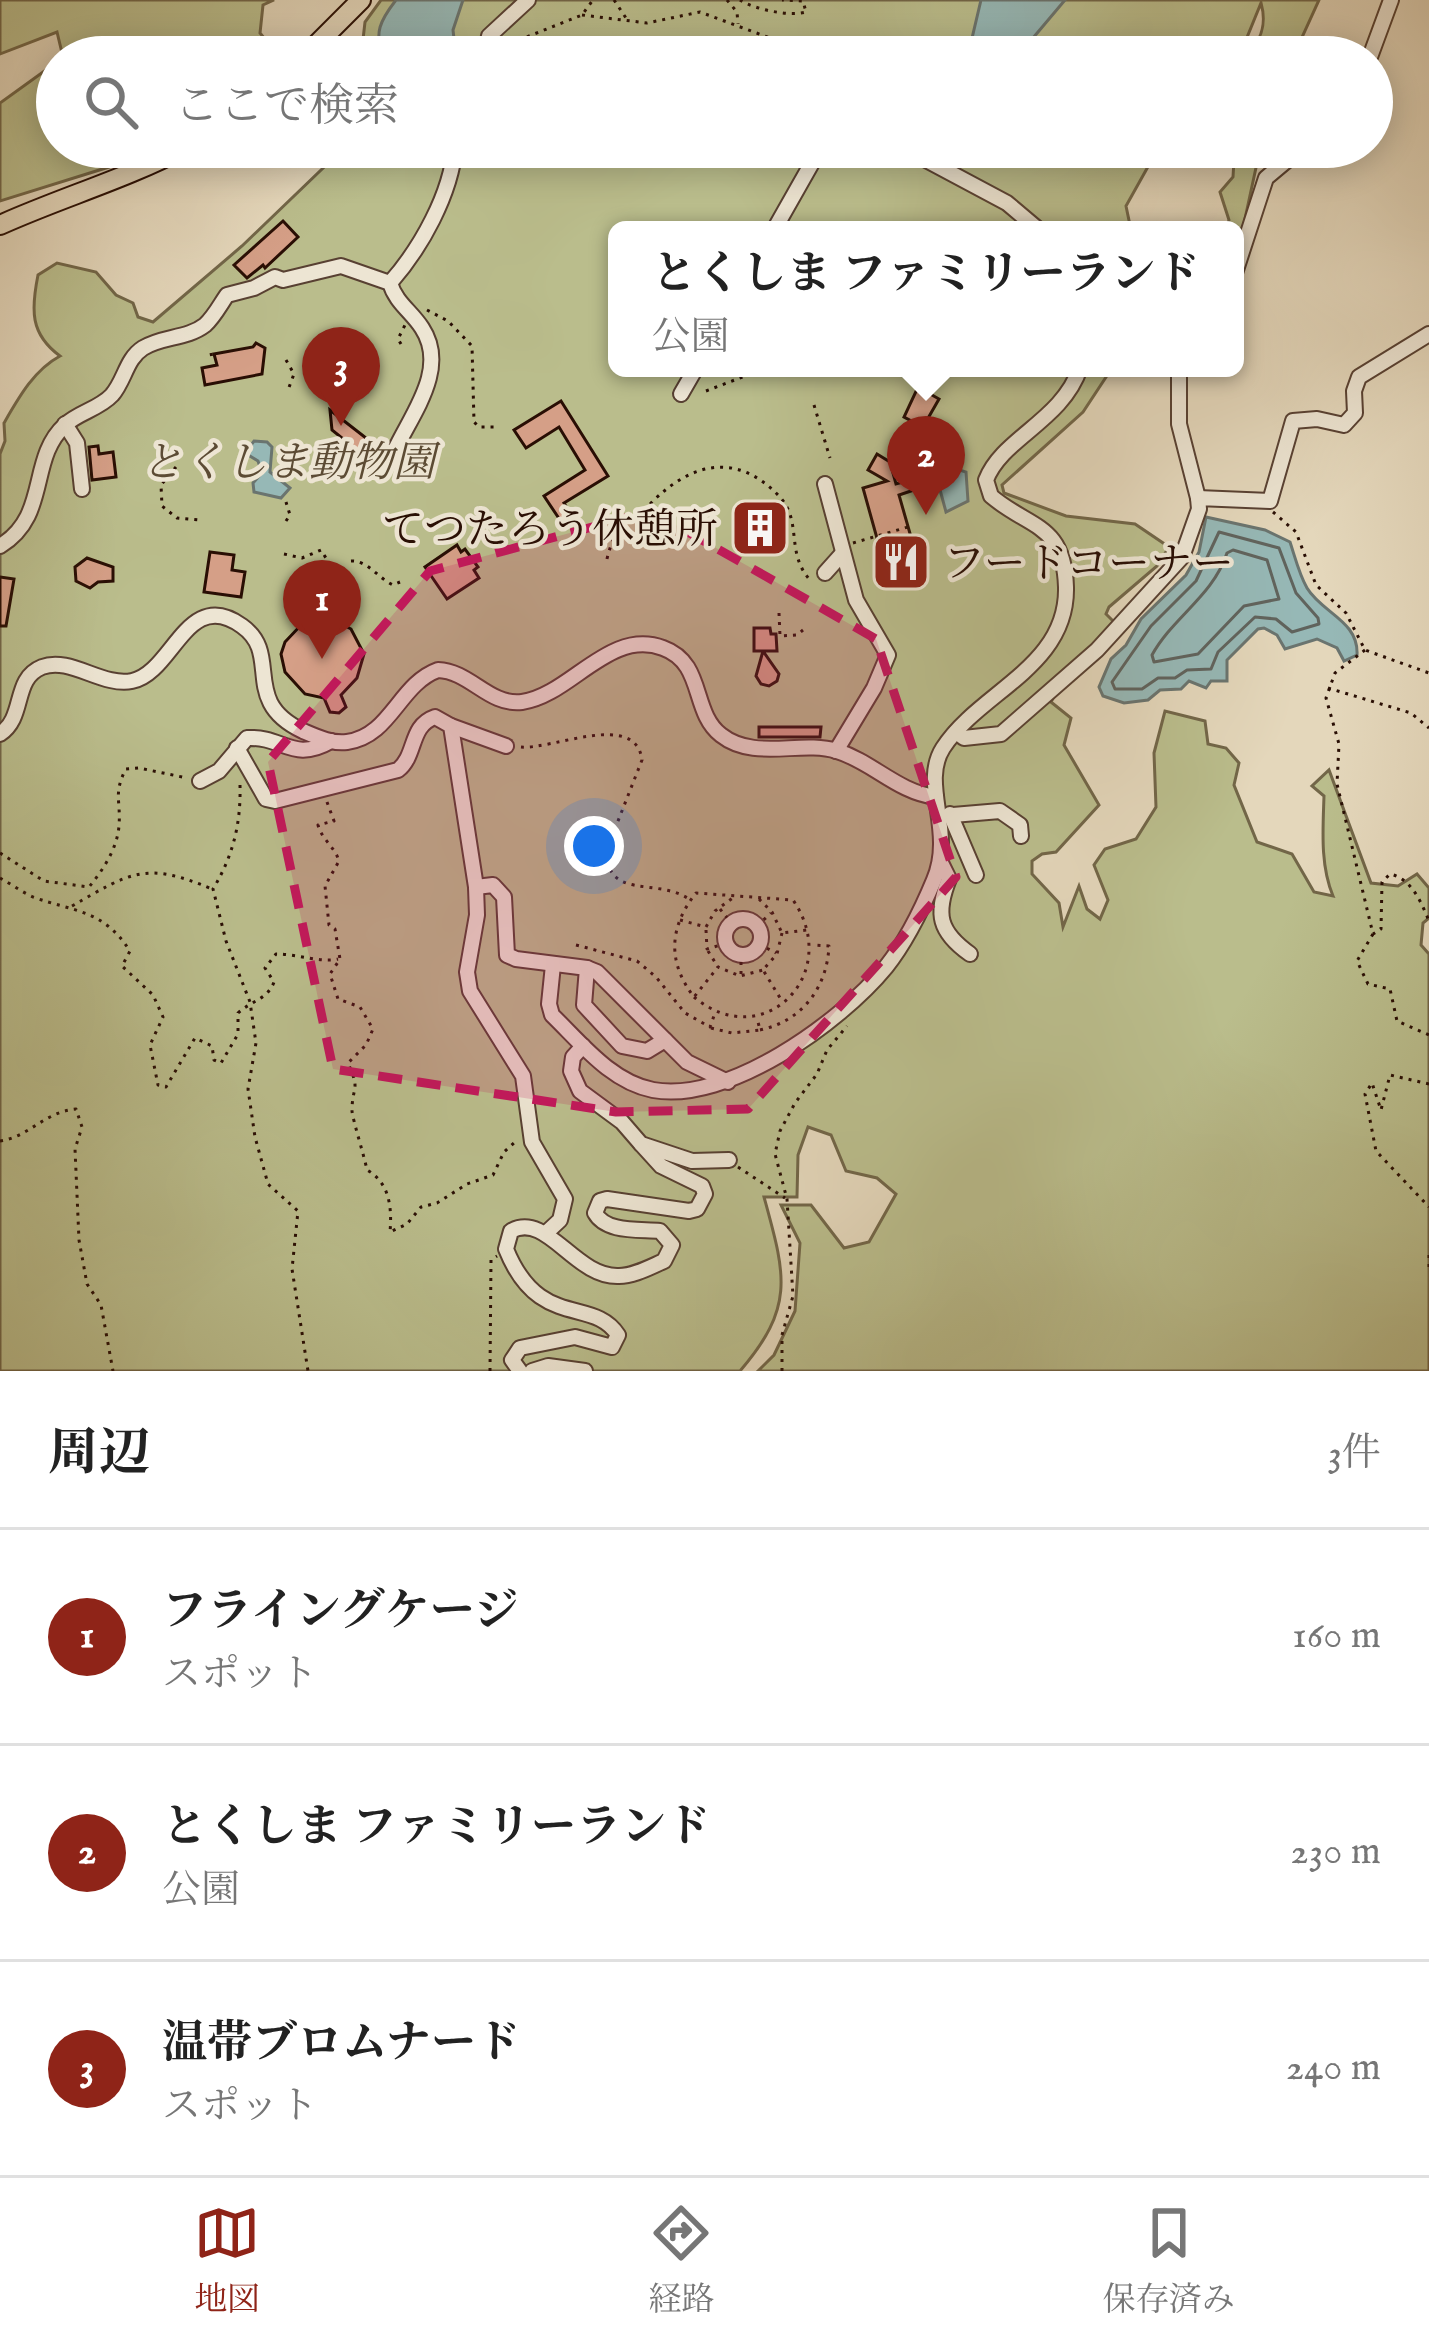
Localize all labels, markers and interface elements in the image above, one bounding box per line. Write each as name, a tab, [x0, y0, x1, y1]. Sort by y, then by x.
search box	[36, 36, 1393, 168]
icon: search	[78, 69, 144, 135]
text: ここで検索	[174, 79, 399, 136]
popup	[608, 221, 1244, 377]
text: とくしま ファミリーランド	[652, 247, 1200, 304]
text: 公園	[652, 314, 730, 363]
pin: 3	[302, 327, 380, 426]
pin: 2	[887, 416, 965, 515]
park label: とくしま動物園	[141, 438, 441, 491]
building icon: てつたろう休憩所	[729, 497, 791, 559]
place label: てつたろう休憩所	[382, 505, 718, 558]
restaurant icon: フードコーナー	[870, 531, 932, 593]
place label: フードコーナー	[943, 539, 1234, 592]
pin: 1	[283, 560, 361, 659]
your location	[564, 816, 624, 876]
text: 周辺	[48, 1423, 150, 1488]
text: 3件	[1327, 1430, 1381, 1479]
text: フライングケージ	[162, 1584, 519, 1641]
text: 1	[80, 1612, 94, 1661]
text: 160 m	[1292, 1612, 1381, 1661]
text: スポット	[162, 1651, 318, 1700]
text: とくしま ファミリーランド	[162, 1800, 711, 1857]
text: 2	[78, 1828, 96, 1877]
text: 230 m	[1290, 1828, 1381, 1877]
text: 公園	[162, 1867, 240, 1916]
text: 温帯ブロムナード	[162, 2016, 521, 2073]
text: 3	[80, 2044, 94, 2093]
text: 240 m	[1286, 2044, 1381, 2093]
text: スポット	[162, 2083, 318, 2132]
tab: 地図	[194, 2200, 260, 2322]
tab: 経路	[648, 2200, 714, 2322]
tab: 保存済み	[1103, 2200, 1235, 2322]

